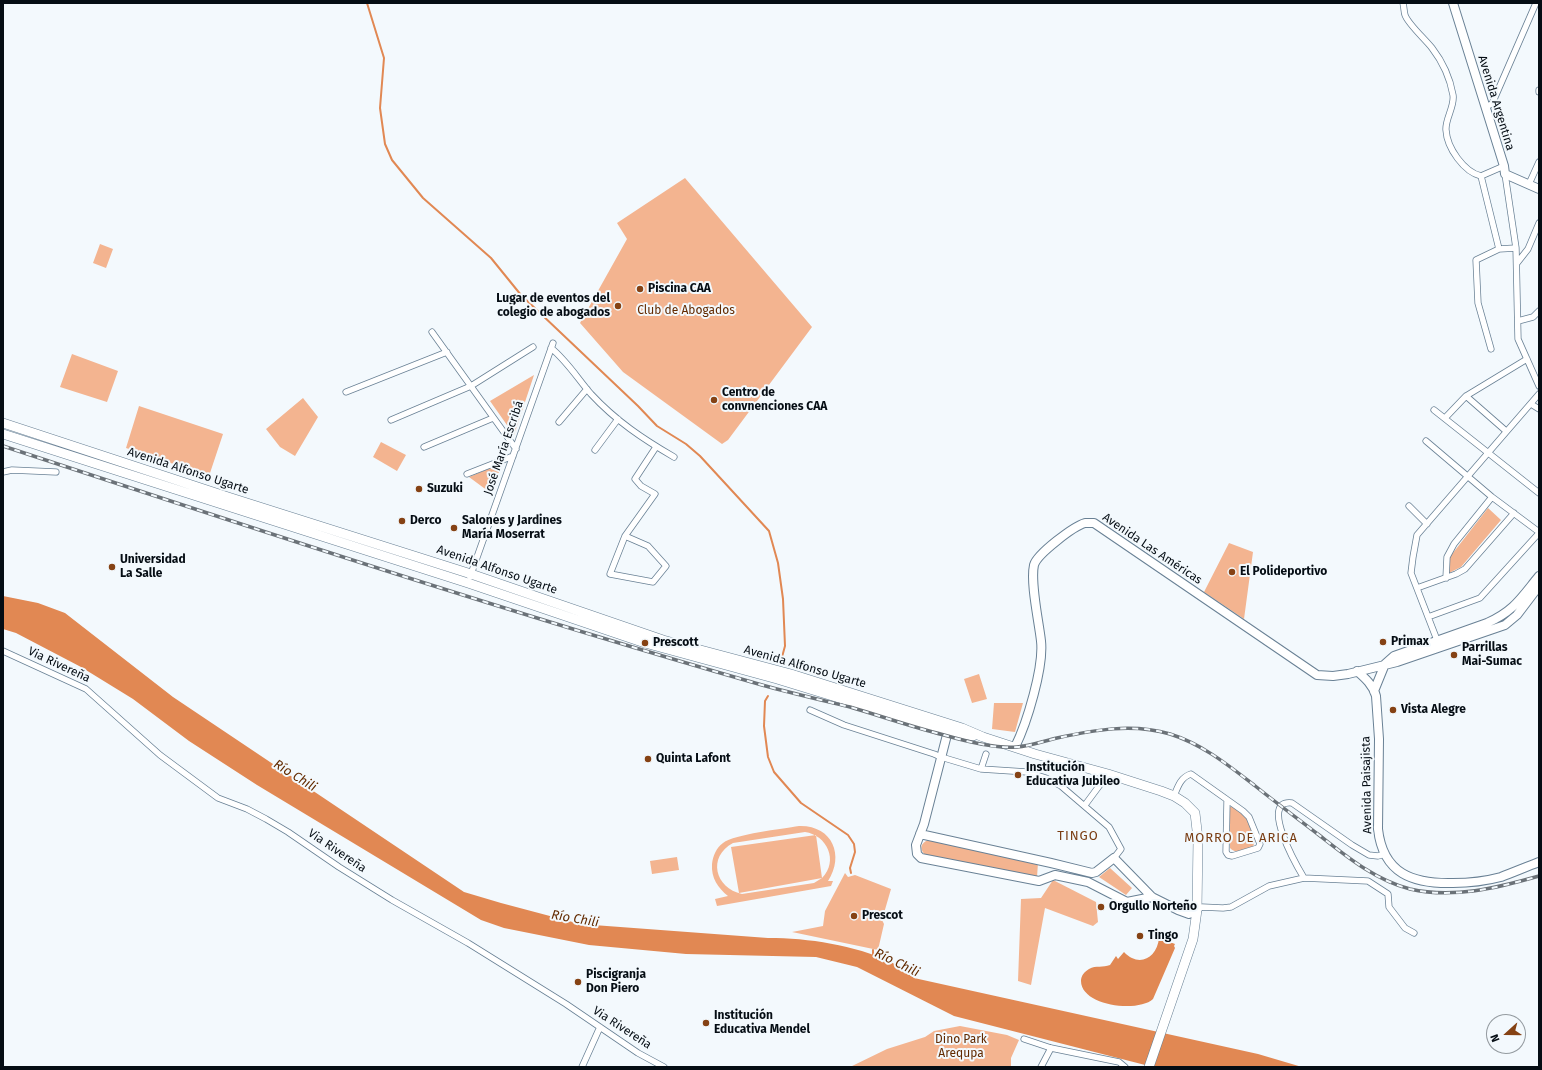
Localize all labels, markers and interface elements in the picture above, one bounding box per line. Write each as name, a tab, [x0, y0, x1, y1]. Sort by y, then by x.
street label: Avenida Argentina	[1475, 54, 1517, 152]
place label: Piscina CAA	[648, 282, 711, 296]
marker: Piscina CAA	[635, 284, 645, 294]
place label: Lugar de eventos del colegio de abogados	[496, 292, 610, 320]
marker: Lugar de eventos del colegio de abogados	[613, 301, 623, 311]
park label: Club de Abogados	[637, 304, 735, 318]
place label: Centro de convnenciones CAA	[722, 386, 827, 414]
marker: Centro de convnenciones CAA	[709, 395, 719, 405]
street label: José María Escribá	[481, 399, 527, 497]
street label: Avenida Alfonso Ugarte	[126, 445, 250, 497]
place label: Suzuki	[427, 482, 463, 496]
marker: Suzuki	[414, 484, 424, 494]
street label: Avenida Las Américas	[1099, 510, 1205, 588]
place label: Derco	[410, 514, 441, 528]
place label: Salones y Jardines María Moserrat	[462, 514, 562, 542]
marker: Derco	[397, 516, 407, 526]
marker: Salones y Jardines María Moserrat	[449, 523, 459, 533]
street label: Avenida Alfonso Ugarte	[435, 543, 559, 597]
place label: Universidad La Salle	[120, 553, 186, 581]
marker: Universidad La Salle	[107, 562, 117, 572]
place label: El Polideportivo	[1240, 565, 1327, 579]
marker: El Polideportivo	[1227, 567, 1237, 577]
place label: Primax	[1391, 635, 1429, 649]
place label: Prescott	[653, 636, 699, 650]
marker: Primax	[1378, 637, 1388, 647]
marker: Prescott	[640, 638, 650, 648]
place label: Parrillas Mai-Sumac	[1462, 641, 1522, 669]
street label: Avenida Alfonso Ugarte	[742, 643, 868, 691]
street label: Via Rivereña	[26, 644, 92, 686]
marker: Parrillas Mai-Sumac	[1449, 650, 1459, 660]
place label: Vista Alegre	[1401, 703, 1466, 717]
marker: Vista Alegre	[1388, 705, 1398, 715]
street label: Avenida Paisajista	[1359, 736, 1375, 834]
place label: Quinta Lafont	[656, 752, 731, 766]
marker: Quinta Lafont	[643, 754, 653, 764]
water label: Río Chili	[271, 757, 319, 795]
place label: Institución Educativa Jubileo	[1026, 761, 1120, 789]
marker: Institución Educativa Jubileo	[1013, 770, 1023, 780]
street label: Via Rivereña	[305, 826, 369, 876]
district label: TINGO	[1057, 828, 1099, 844]
district label: MORRO DE ARICA	[1184, 830, 1298, 846]
place label: Orgullo Norteño	[1109, 900, 1197, 914]
marker: Orgullo Norteño	[1096, 902, 1106, 912]
water label: Río Chili	[550, 907, 600, 931]
place label: Prescot	[862, 909, 903, 923]
marker: Prescot	[849, 911, 859, 921]
place label: Tingo	[1148, 929, 1178, 943]
marker: Tingo	[1135, 931, 1145, 941]
water label: Río Chili	[872, 945, 922, 981]
place label: Piscigranja Don Piero	[586, 968, 646, 996]
marker: Piscigranja Don Piero	[573, 977, 583, 987]
street label: Via Rivereña	[590, 1004, 654, 1052]
place label: Institución Educativa Mendel	[714, 1009, 810, 1037]
north arrow	[1486, 1014, 1526, 1054]
marker: Institución Educativa Mendel	[701, 1018, 711, 1028]
text: N	[1488, 1032, 1503, 1044]
park label: Dino Park Arequpa	[935, 1033, 987, 1061]

